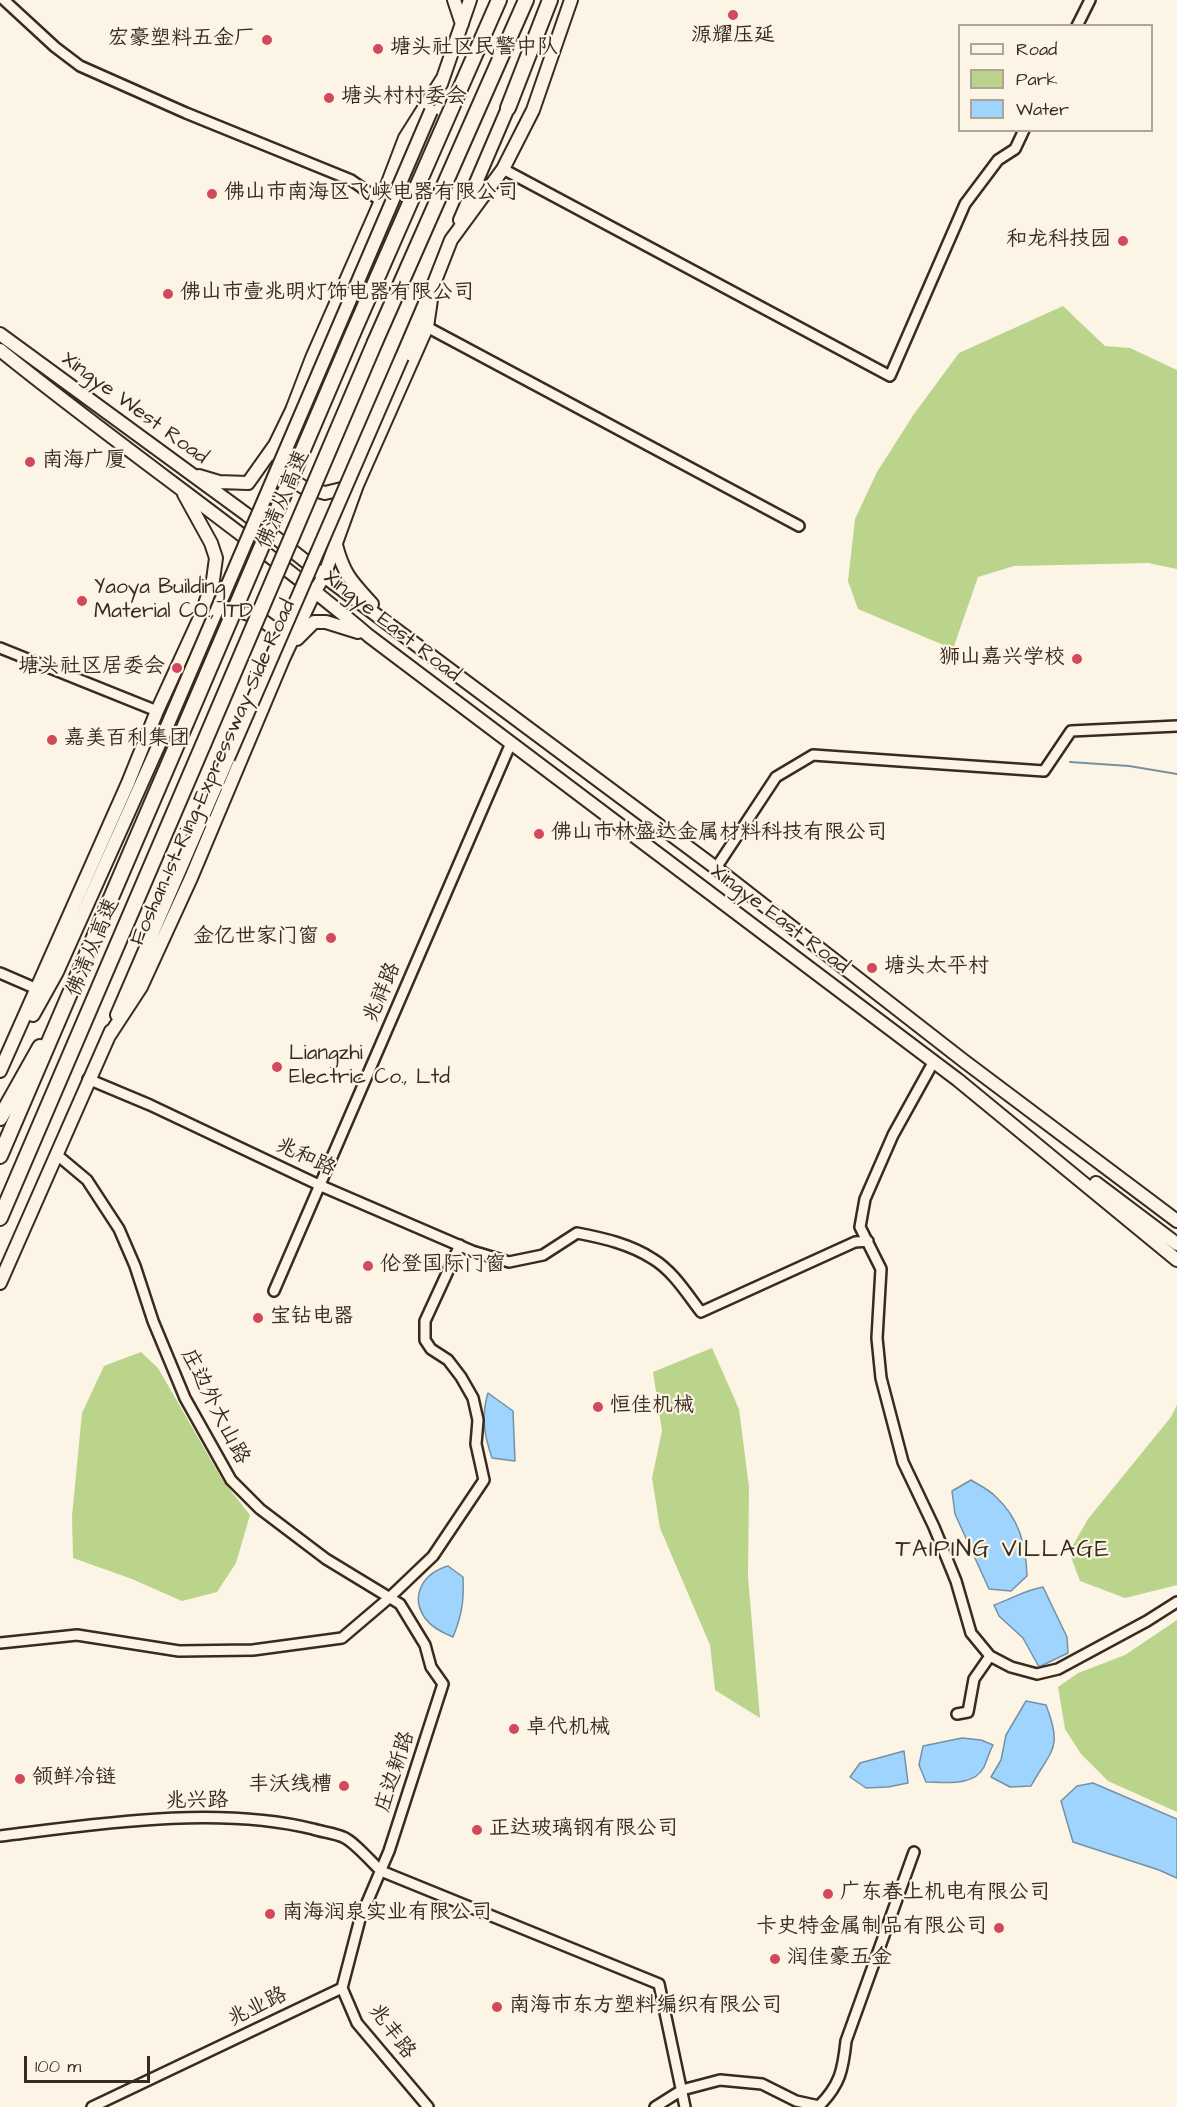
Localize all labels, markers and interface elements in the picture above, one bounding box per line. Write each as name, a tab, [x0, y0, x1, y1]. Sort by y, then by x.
marker: 源耀压延	[726, 8, 740, 22]
place label: 源耀压延	[691, 24, 775, 50]
legend	[958, 24, 1153, 132]
place label: 宏豪塑料五金厂	[108, 27, 255, 53]
marker: 宏豪塑料五金厂	[260, 33, 274, 47]
place label: 塘头社区民警中队	[390, 36, 558, 62]
text: Road	[1016, 37, 1057, 62]
marker: 塘头社区民警中队	[371, 42, 385, 56]
text: Park	[1016, 67, 1058, 92]
place label: 塘头村村委会	[341, 85, 467, 111]
marker: 塘头村村委会	[322, 91, 336, 105]
text: Water	[1016, 97, 1069, 122]
place label: 佛山市南海区飞峡电器有限公司	[224, 181, 518, 207]
marker: 佛山市南海区飞峡电器有限公司	[205, 187, 219, 201]
place label: 和龙科技园	[1006, 228, 1111, 254]
marker: 和龙科技园	[1116, 234, 1130, 248]
place label: 佛山市壹兆明灯饰电器有限公司	[180, 281, 474, 307]
marker: 佛山市壹兆明灯饰电器有限公司	[161, 287, 175, 301]
street label: Xingye West Road	[56, 347, 212, 471]
street label: 佛清从高速	[252, 447, 316, 553]
place label: 南海广厦	[42, 449, 126, 475]
marker: 南海广厦	[23, 455, 37, 469]
street label: Xingye East Road	[317, 566, 465, 688]
place label: Yaoya Building Material CO., lTD	[94, 576, 253, 626]
marker: Yaoya Building Material CO., lTD	[75, 594, 89, 608]
street label: Foshan 1st Ring Expressway Side Road	[126, 596, 302, 950]
place label: 狮山嘉兴学校	[939, 646, 1065, 672]
marker: 狮山嘉兴学校	[1070, 652, 1084, 666]
place label: 塘头社区居委会	[18, 655, 165, 681]
marker: 塘头社区居委会	[170, 661, 184, 675]
place label: 嘉美百利集团	[64, 727, 190, 753]
marker: 嘉美百利集团	[45, 733, 59, 747]
place label: 佛山市林盛达金属材料科技有限公司	[551, 821, 887, 847]
marker: 佛山市林盛达金属材料科技有限公司	[532, 827, 546, 841]
street label: Xingye East Road	[705, 860, 853, 980]
street label: 佛清从高速	[62, 895, 126, 1001]
place label: 金亿世家门窗	[193, 925, 319, 951]
marker: 金亿世家门窗	[324, 931, 338, 945]
place label: 塘头太平村	[884, 955, 989, 981]
street label: 兆祥路	[359, 959, 407, 1027]
marker: 塘头太平村	[865, 961, 879, 975]
place label: Liangzhi Electric Co., Ltd	[289, 1042, 450, 1092]
marker: Liangzhi Electric Co., Ltd	[270, 1060, 284, 1074]
street label: 兆和路	[271, 1133, 339, 1183]
place label: 伦登国际门窗	[380, 1253, 506, 1279]
marker: 伦登国际门窗	[361, 1259, 375, 1273]
place label: 宝钻电器	[270, 1305, 354, 1331]
marker: 宝钻电器	[251, 1311, 265, 1325]
street label: 庄边外大山路	[174, 1345, 254, 1469]
place label: 恒佳机械	[610, 1394, 694, 1420]
marker: 恒佳机械	[591, 1400, 605, 1414]
district label: TAIPING VILLAGE	[896, 1537, 1110, 1565]
place label: 卓代机械	[526, 1716, 610, 1742]
marker: 卓代机械	[507, 1722, 521, 1736]
street label: 庄边新路	[371, 1728, 421, 1816]
place label: 领鲜冷链	[32, 1766, 116, 1792]
marker: 领鲜冷链	[13, 1772, 27, 1786]
place label: 丰沃线槽	[248, 1773, 332, 1799]
marker: 丰沃线槽	[337, 1779, 351, 1793]
street label: 兆兴路	[165, 1789, 229, 1815]
place label: 正达玻璃钢有限公司	[489, 1817, 678, 1843]
marker: 正达玻璃钢有限公司	[470, 1823, 484, 1837]
place label: 广东春上机电有限公司	[840, 1881, 1050, 1907]
marker: 广东春上机电有限公司	[821, 1887, 835, 1901]
place label: 南海润泉实业有限公司	[282, 1901, 492, 1927]
marker: 南海润泉实业有限公司	[263, 1907, 277, 1921]
place label: 卡史特金属制品有限公司	[756, 1915, 987, 1941]
marker: 卡史特金属制品有限公司	[992, 1921, 1006, 1935]
place label: 润佳豪五金	[787, 1946, 892, 1972]
marker: 润佳豪五金	[768, 1952, 782, 1966]
street label: 兆业路	[224, 1983, 292, 2033]
place label: 南海市东方塑料编织有限公司	[509, 1994, 782, 2020]
street label: 兆丰路	[362, 1999, 420, 2065]
marker: 南海市东方塑料编织有限公司	[490, 2000, 504, 2014]
scale bar	[27, 2044, 153, 2082]
text: 100 m	[35, 2054, 81, 2079]

